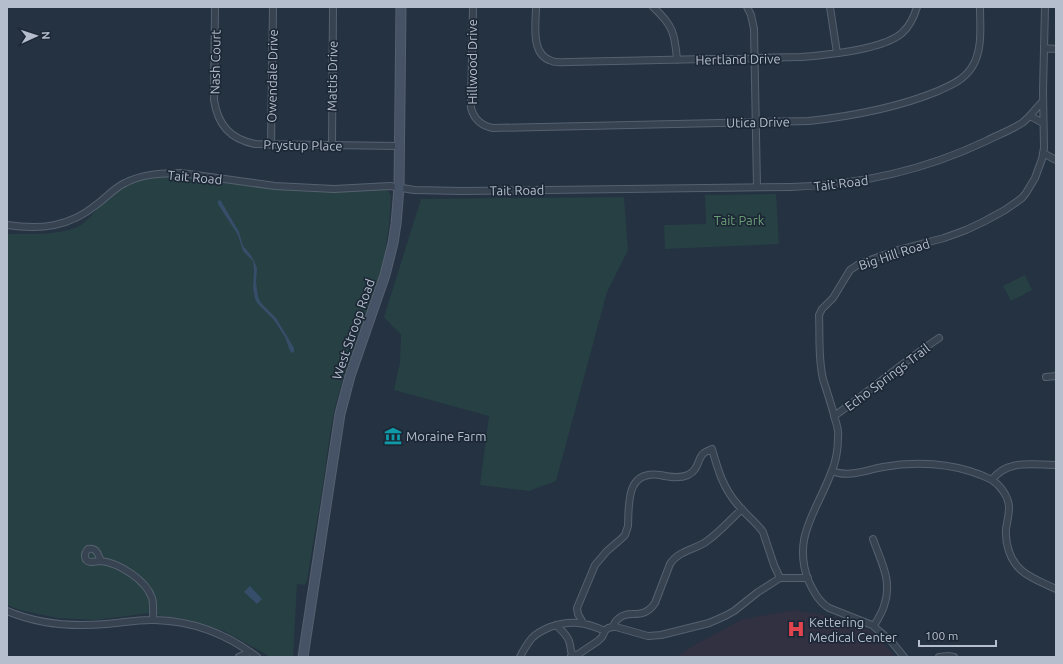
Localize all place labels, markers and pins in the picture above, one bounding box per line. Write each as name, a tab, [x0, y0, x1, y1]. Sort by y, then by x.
museum icon: Moraine Farm	[383, 426, 403, 446]
place label: Moraine Farm	[406, 429, 486, 443]
place label: Kettering Medical Center	[809, 615, 897, 644]
hospital icon: Kettering Medical Center	[786, 619, 806, 639]

